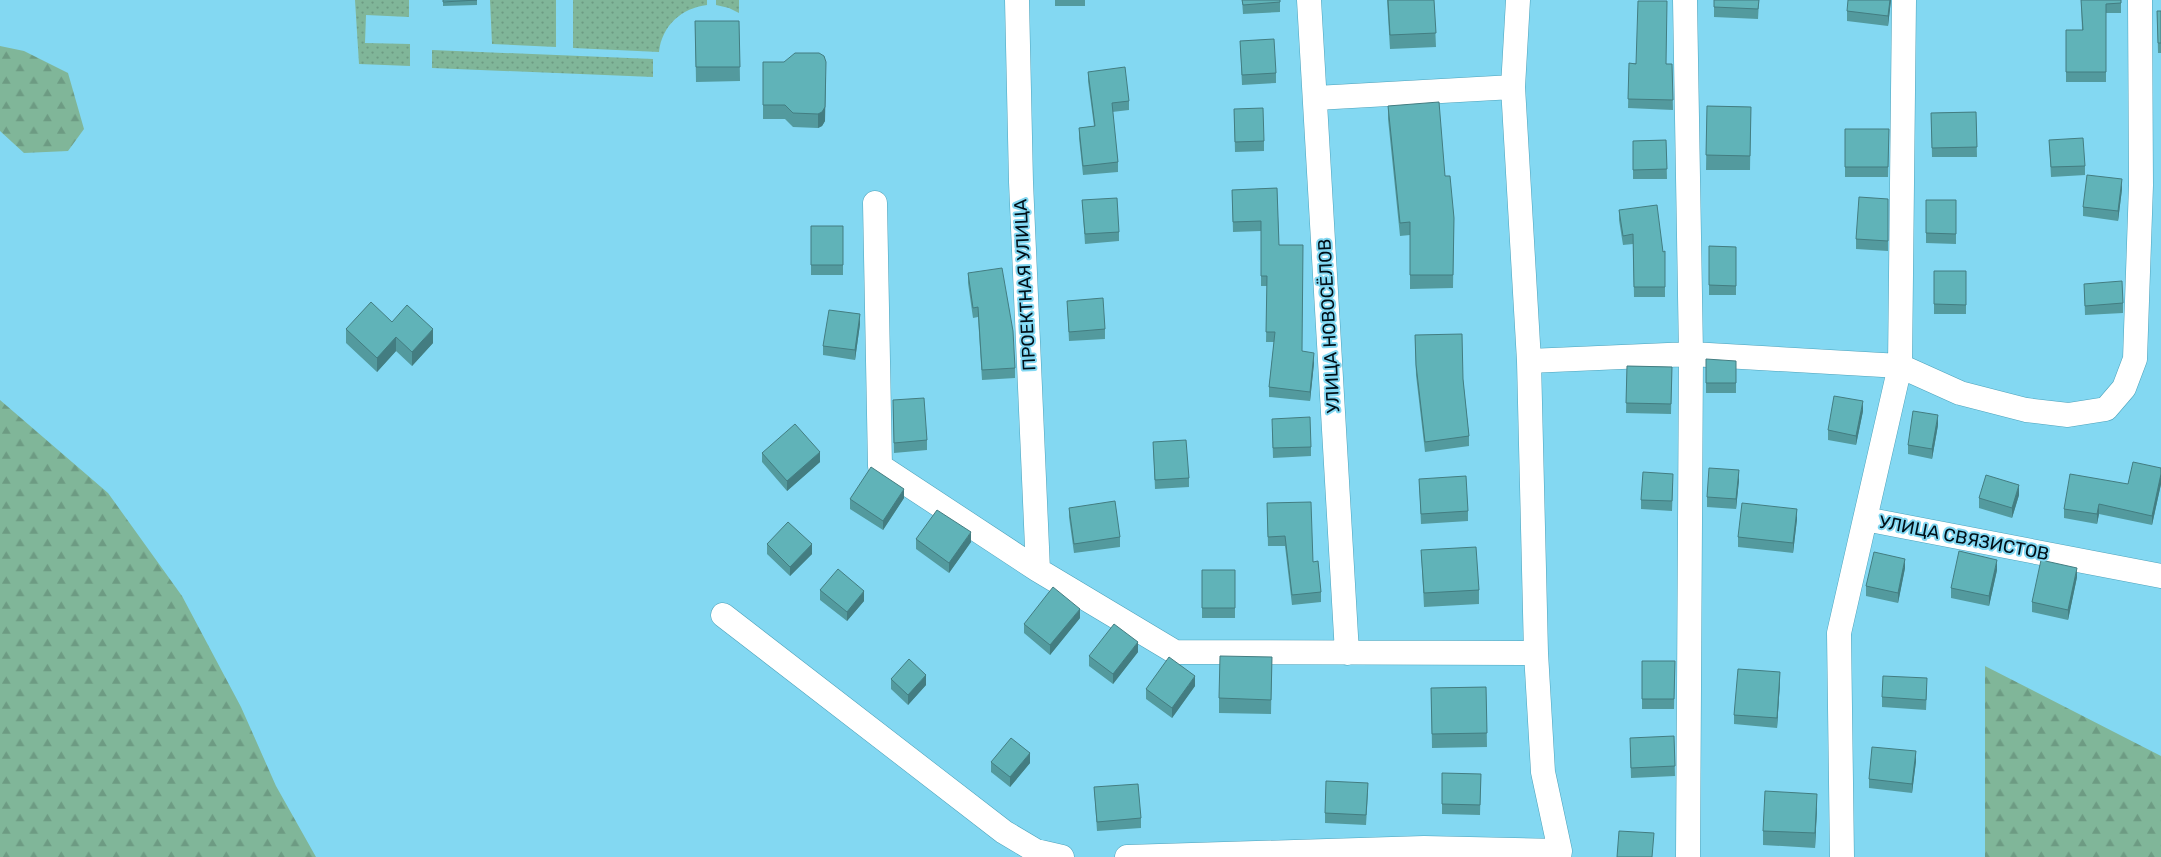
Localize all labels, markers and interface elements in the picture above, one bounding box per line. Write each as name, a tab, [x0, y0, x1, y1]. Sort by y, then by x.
street label: ПРОЕКТНАЯ УЛИЦА	[1010, 199, 1040, 371]
street label: УЛИЦА НОВОСЁЛОВ	[1313, 238, 1345, 414]
street label: УЛИЦА СВЯЗИСТОВ	[1877, 511, 2051, 565]

